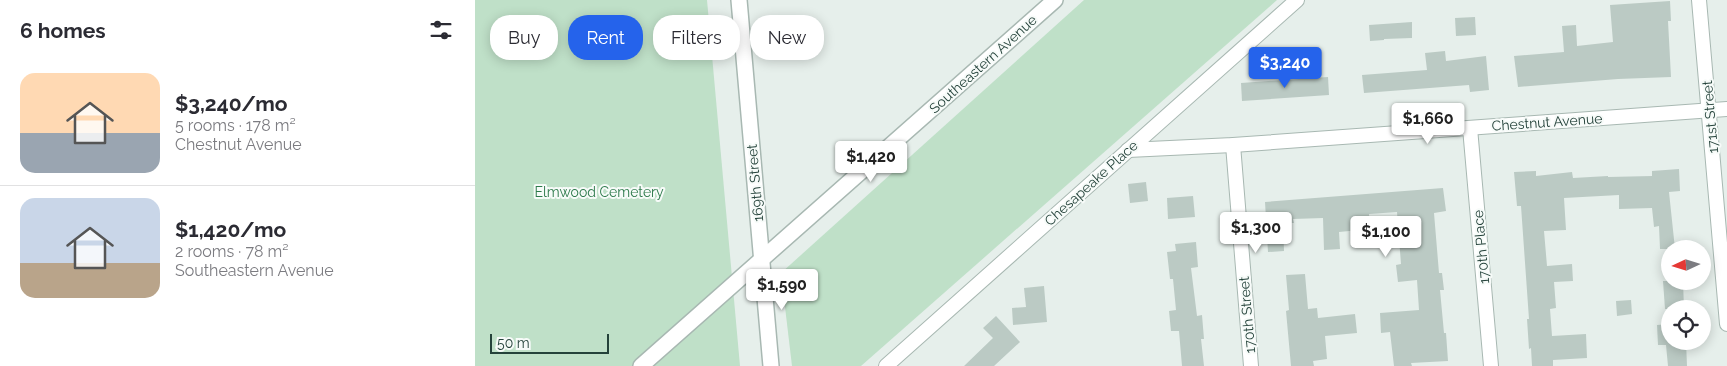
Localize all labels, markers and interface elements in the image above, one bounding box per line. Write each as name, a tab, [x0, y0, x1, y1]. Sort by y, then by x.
street label: Southeastern Avenue	[926, 12, 1040, 116]
chip: Buy	[490, 15, 558, 60]
chip: Rent	[568, 15, 643, 60]
chip: Filters	[653, 15, 740, 60]
chip: New	[750, 15, 824, 60]
icon: filters	[427, 16, 455, 44]
text: 6 homes	[20, 18, 106, 43]
pin: $3,240	[1244, 46, 1326, 89]
text: $3,240	[1260, 53, 1310, 72]
street label: 171st Street	[1699, 80, 1721, 154]
text: $3,240/mo	[175, 91, 288, 116]
icon: home	[60, 93, 120, 153]
pin: $1,660	[1387, 102, 1469, 145]
text: $1,660	[1402, 109, 1454, 128]
street label: Chestnut Avenue	[1491, 110, 1603, 134]
text: 5 rooms · 178 m²	[175, 116, 296, 135]
text: Chestnut Avenue	[175, 135, 302, 154]
street label: Chesapeake Place	[1041, 137, 1141, 229]
pin: $1,420	[830, 140, 912, 183]
street label: 169th Street	[744, 143, 766, 222]
text: $1,420	[846, 147, 896, 166]
park label: Elmwood Cemetery	[534, 184, 664, 200]
street label: 170th Place	[1470, 209, 1492, 285]
pin: $1,300	[1215, 212, 1297, 254]
pin: $1,100	[1345, 216, 1427, 258]
text: $1,420/mo	[175, 217, 286, 242]
icon: home	[60, 218, 120, 278]
text: $1,300	[1231, 218, 1281, 237]
text: $1,100	[1361, 222, 1411, 241]
north arrow	[1661, 240, 1711, 290]
map controls	[1661, 240, 1711, 350]
text: 2 rooms · 78 m²	[175, 242, 288, 261]
text: Southeastern Avenue	[175, 261, 334, 280]
pin: $1,590	[741, 268, 823, 311]
text: $1,590	[757, 275, 807, 294]
street label: 170th Street	[1236, 276, 1258, 354]
button: locate	[1661, 300, 1711, 350]
scale bar	[490, 331, 609, 354]
text: 50 m	[497, 335, 530, 351]

